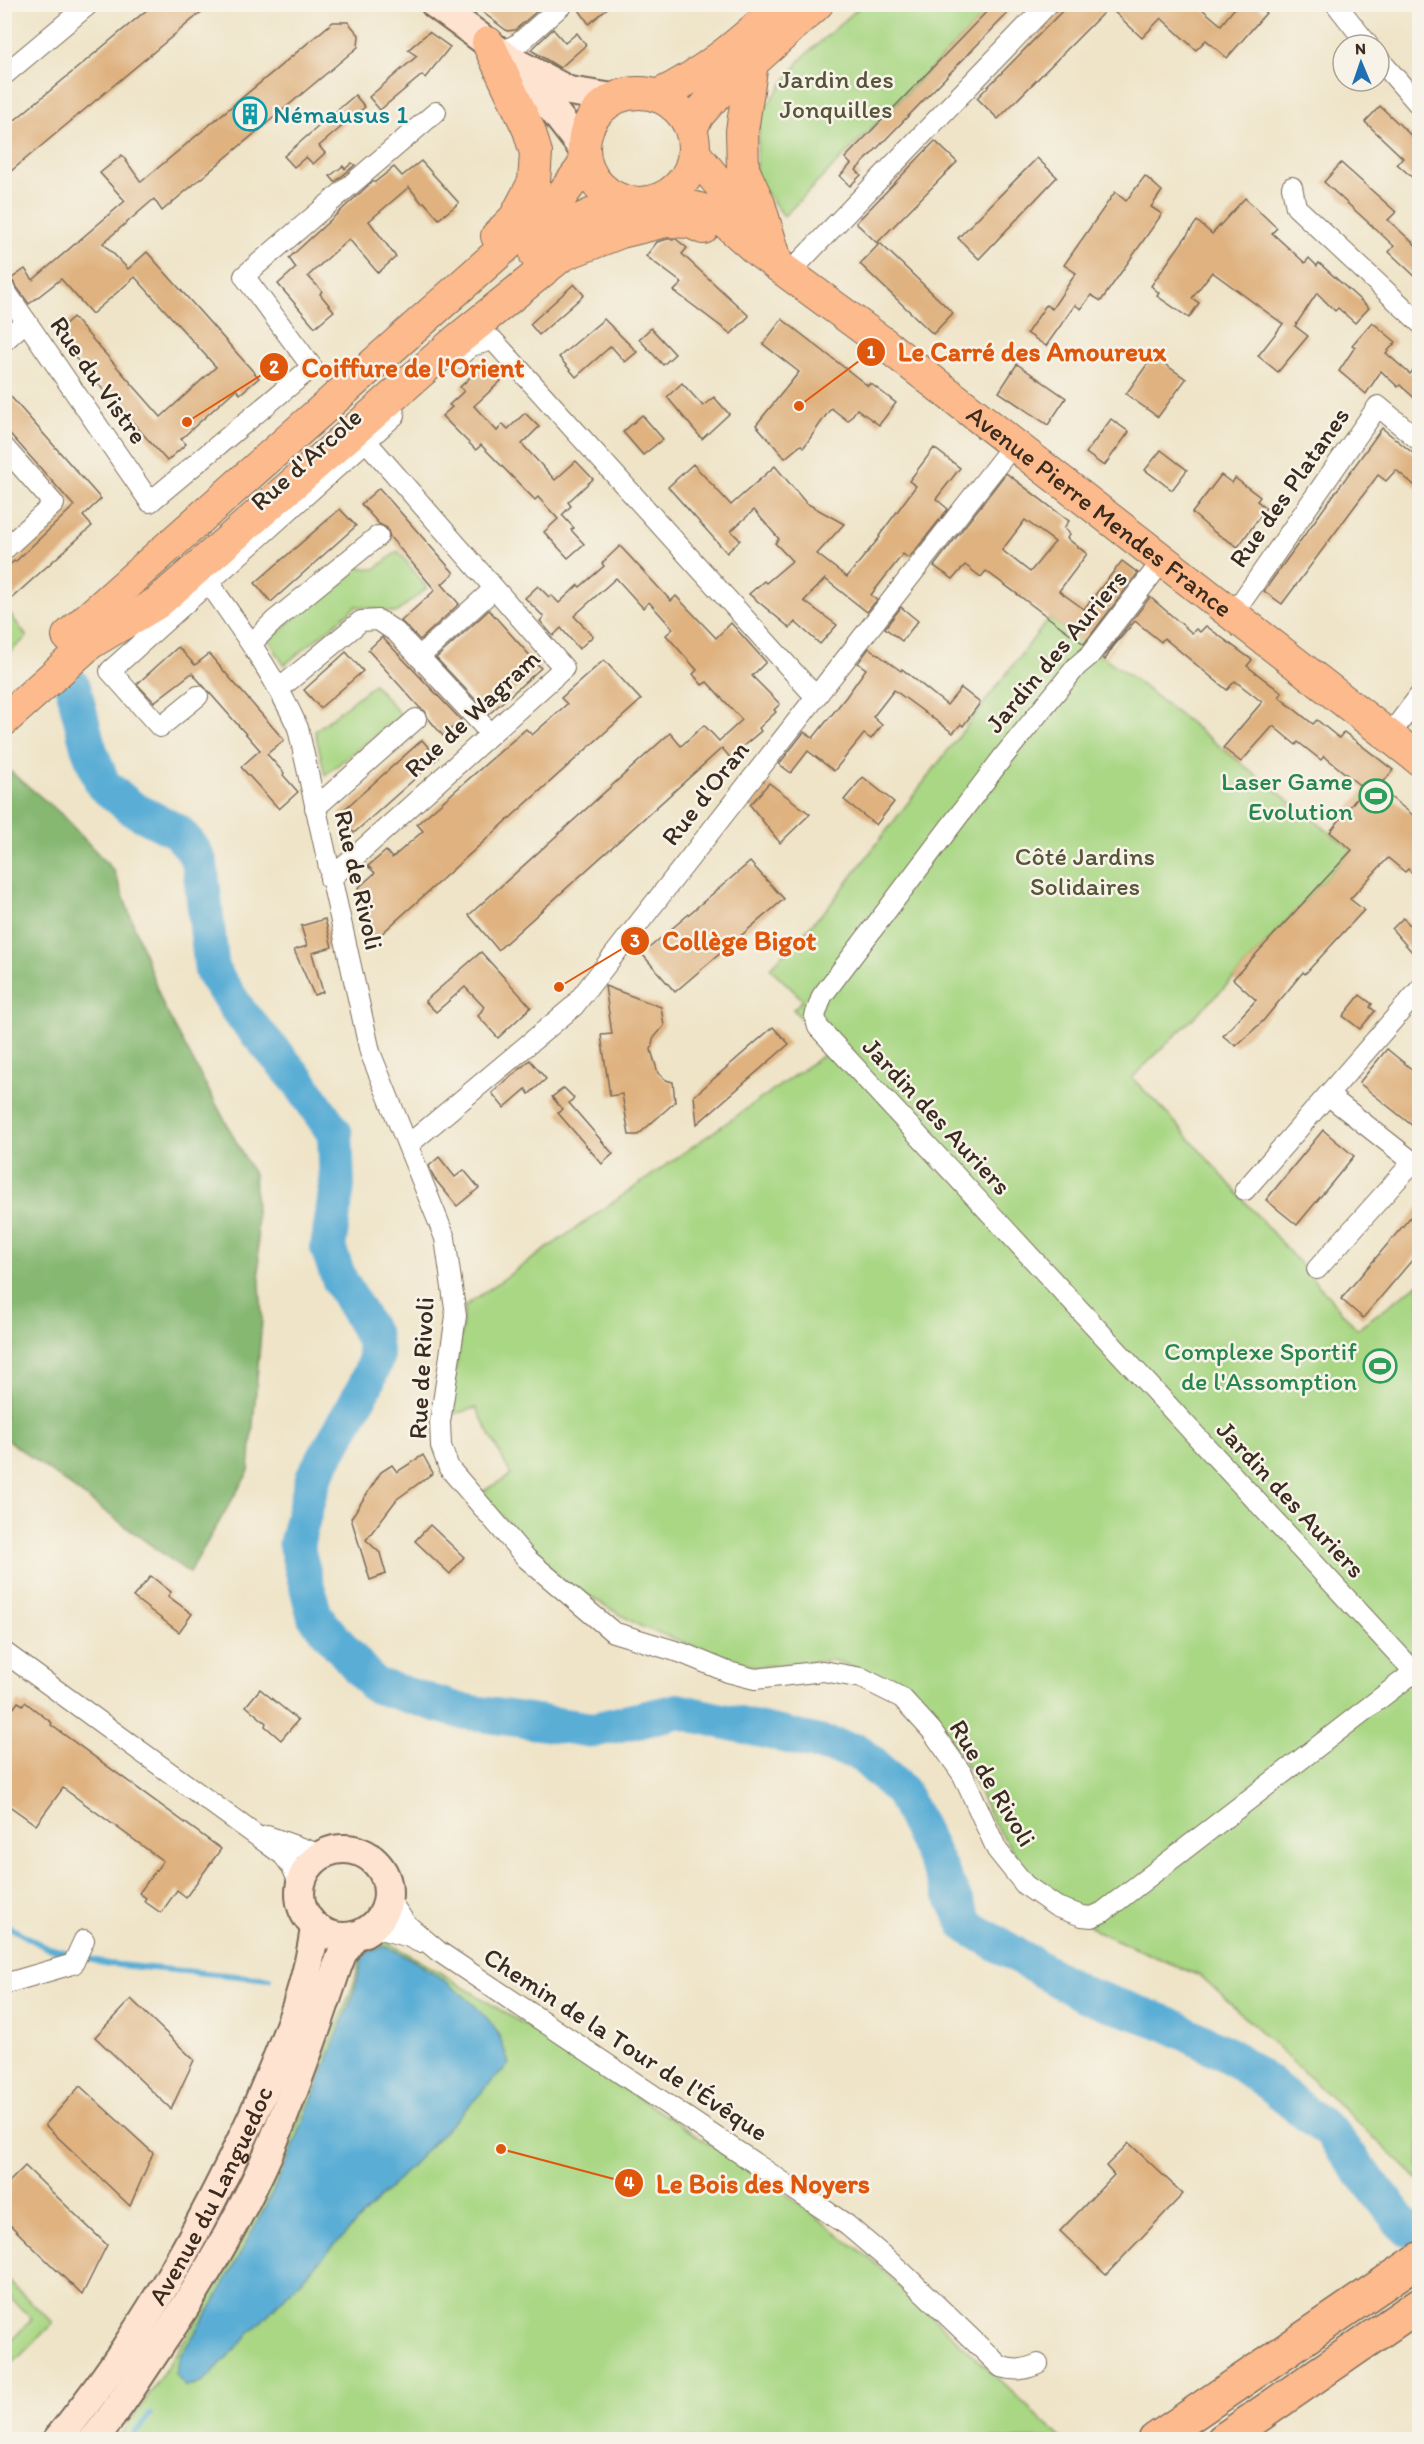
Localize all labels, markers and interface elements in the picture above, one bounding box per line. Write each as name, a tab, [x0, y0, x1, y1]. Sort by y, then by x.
north arrow	[1331, 33, 1391, 93]
text: N	[1355, 39, 1366, 58]
park label: Jardin des Jonquilles	[778, 63, 894, 125]
building icon: Némausus 1	[232, 96, 268, 132]
place label: Némausus 1	[273, 98, 408, 130]
street label: Rue du Vistre	[43, 310, 155, 450]
callout: Le Carré des Amoureux	[856, 329, 1179, 374]
text: Le Carré des Amoureux	[898, 335, 1167, 368]
text: 1	[867, 341, 876, 363]
callout: Coiffure de l'Orient	[259, 345, 537, 390]
text: Coiffure de l'Orient	[301, 351, 525, 384]
text: 2	[269, 356, 279, 378]
street label: Avenue Pierre Mendes France	[961, 398, 1239, 624]
street label: Rue des Platanes	[1222, 400, 1356, 574]
street label: Rue d'Arcole	[244, 401, 368, 517]
street label: Jardin des Auriers	[978, 563, 1134, 739]
street label: Rue de Wagram	[397, 642, 547, 784]
street label: Rue d'Oran	[654, 734, 756, 852]
place label: Laser Game Evolution	[1221, 765, 1353, 827]
sports icon: Laser Game Evolution	[1358, 778, 1394, 814]
street label: Rue de Rivoli	[327, 807, 391, 953]
park label: Côté Jardins Solidaires	[1015, 840, 1155, 902]
callout: Collège Bigot	[620, 918, 829, 963]
text: Collège Bigot	[662, 924, 817, 957]
text: 3	[630, 930, 640, 952]
street label: Jardin des Auriers	[856, 1031, 1018, 1201]
street label: Rue de Rivoli	[401, 1296, 441, 1440]
place label: Complexe Sportif de l'Assomption	[1164, 1335, 1357, 1397]
sports icon: Complexe Sportif de l'Assomption	[1362, 1348, 1398, 1384]
street label: Jardin des Auriers	[1210, 1414, 1372, 1584]
street label: Rue de Rivoli	[943, 1714, 1043, 1852]
street label: Chemin de la Tour de l'Évêque	[478, 1940, 774, 2148]
street label: Avenue du Languedoc	[141, 2081, 280, 2311]
callout: Le Bois des Noyers	[614, 2161, 882, 2206]
text: Le Bois des Noyers	[656, 2167, 870, 2200]
text: 4	[624, 2172, 635, 2194]

